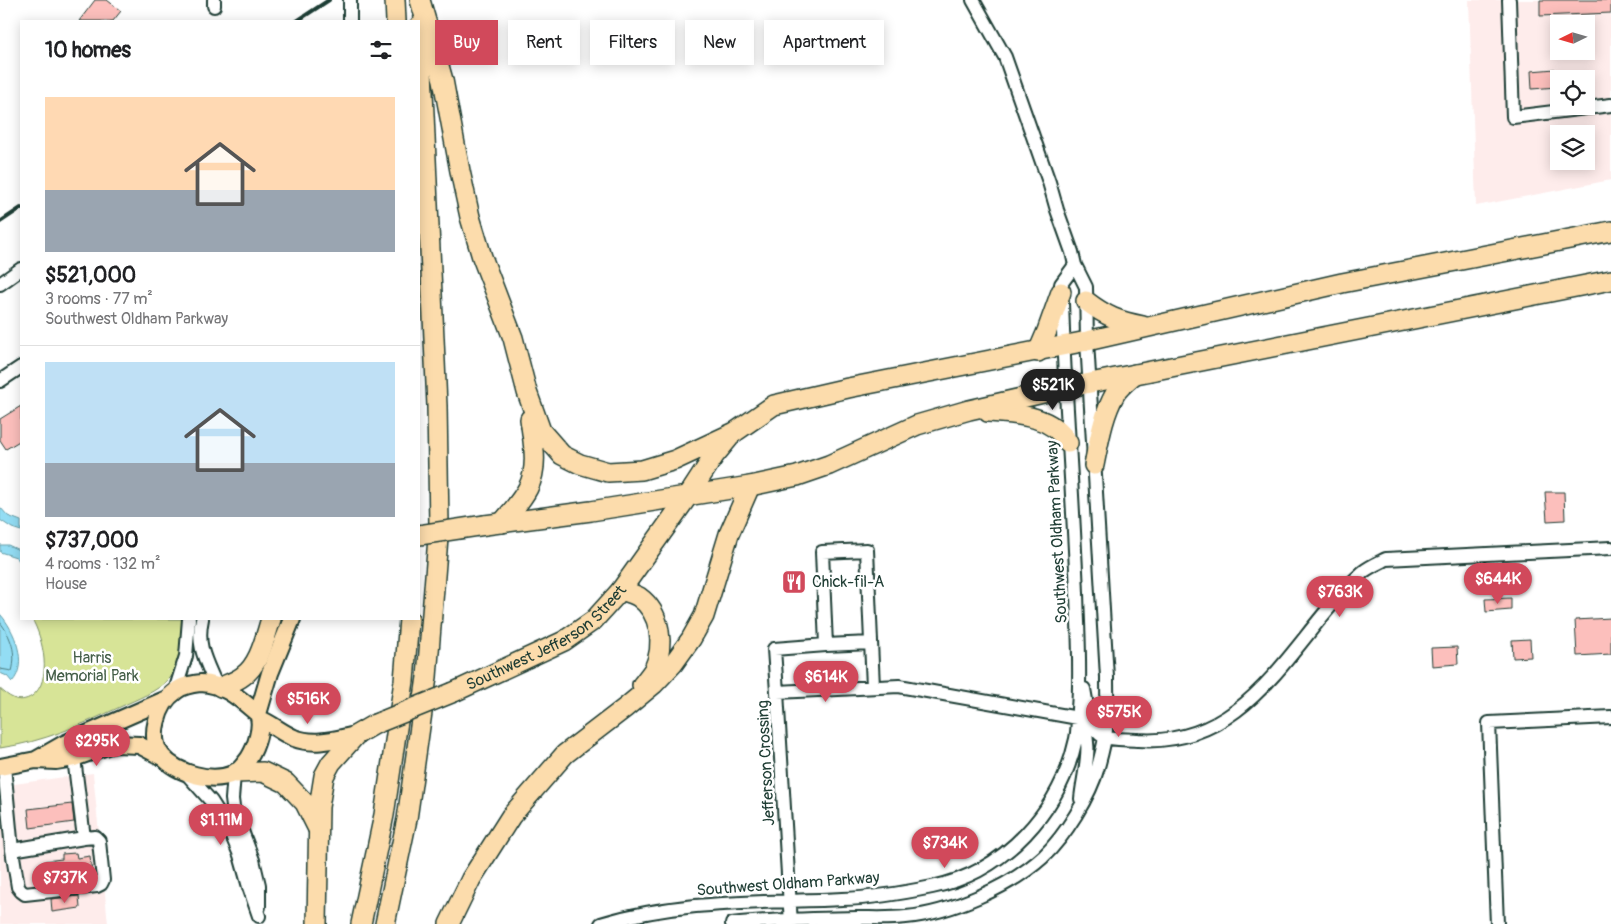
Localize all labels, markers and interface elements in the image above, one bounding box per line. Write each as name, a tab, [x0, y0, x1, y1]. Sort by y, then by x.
north arrow	[1550, 15, 1595, 60]
map controls	[1550, 15, 1595, 170]
chip: Buy	[435, 20, 498, 65]
chip: Rent	[508, 20, 580, 65]
chip: Filters	[590, 20, 675, 65]
chip: New	[685, 20, 754, 65]
chip: Apartment	[764, 20, 884, 65]
icon: filters	[367, 36, 395, 64]
text: 10 homes	[45, 37, 131, 64]
button: locate	[1550, 70, 1595, 115]
button: layers	[1550, 125, 1595, 170]
icon: home	[175, 129, 265, 219]
text: $521,000	[45, 262, 136, 289]
text: 3 rooms · 77 m²	[45, 289, 153, 309]
text: Southwest Oldham Parkway	[45, 309, 228, 329]
pin: $521K	[1018, 368, 1088, 411]
text: $521K	[1032, 375, 1074, 395]
icon: home	[175, 395, 265, 485]
street label: Southwest Oldham Parkway	[1042, 440, 1072, 624]
text: $737,000	[45, 527, 139, 554]
text: 4 rooms · 132 m²	[45, 554, 160, 574]
pin: $644K	[1463, 562, 1533, 605]
restaurant icon: Chick-fil-A	[781, 569, 807, 595]
text: $644K	[1475, 569, 1521, 589]
place label: Chick-fil-A	[812, 572, 884, 592]
text: House	[45, 574, 87, 594]
pin: $763K	[1305, 576, 1375, 618]
street label: Southwest Jefferson Street	[463, 581, 631, 695]
text: $763K	[1317, 582, 1363, 602]
park label: Harris Memorial Park	[45, 648, 139, 686]
pin: $614K	[791, 660, 861, 703]
text: $614K	[804, 667, 848, 687]
pin: $516K	[273, 682, 343, 725]
text: $516K	[287, 689, 329, 709]
pin: $575K	[1084, 696, 1154, 738]
street label: Jefferson Crossing	[753, 700, 779, 826]
text: $575K	[1097, 702, 1141, 722]
pin: $295K	[62, 724, 132, 767]
text: $295K	[75, 731, 119, 751]
pin: $1.11M	[180, 804, 262, 846]
text: $1.11M	[200, 810, 242, 830]
pin: $734K	[910, 826, 980, 869]
text: $734K	[923, 833, 968, 853]
pin: $737K	[30, 862, 100, 904]
text: $737K	[43, 868, 87, 888]
street label: Southwest Oldham Parkway	[696, 868, 880, 900]

